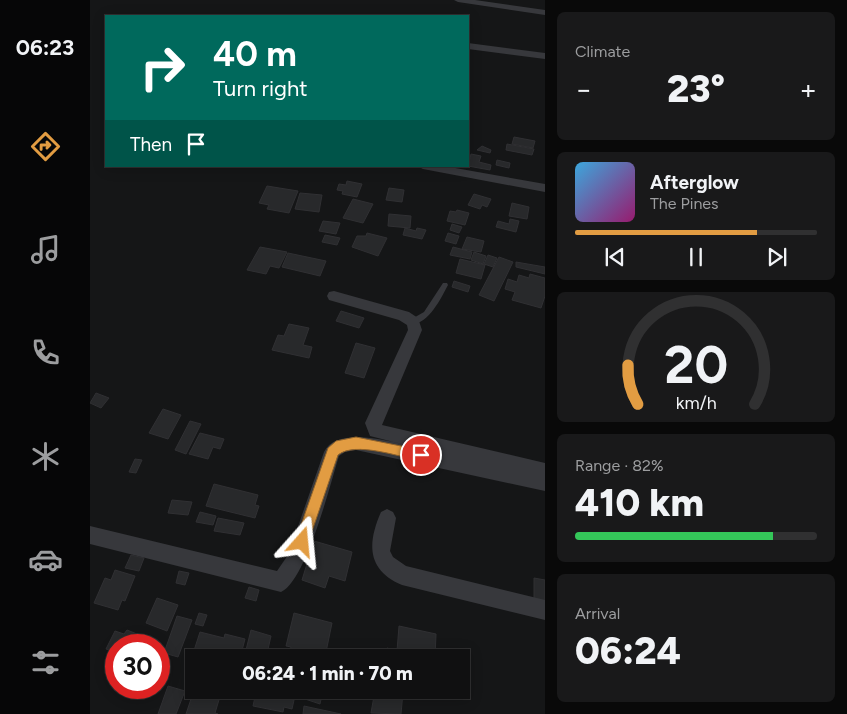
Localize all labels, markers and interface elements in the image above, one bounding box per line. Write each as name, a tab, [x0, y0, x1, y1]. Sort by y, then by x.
text: 40 m	[213, 33, 297, 75]
text: 06:23	[16, 34, 74, 61]
icon: right	[130, 35, 195, 100]
text: Climate	[575, 42, 630, 61]
text: 23°	[667, 66, 725, 112]
text: −	[575, 72, 592, 106]
text: +	[800, 72, 817, 106]
text: Turn right	[213, 75, 308, 102]
icon: directions	[28, 129, 63, 164]
icon: arrive	[182, 130, 210, 158]
text: Then	[130, 133, 172, 156]
text: Afterglow	[650, 171, 739, 194]
text: The Pines	[650, 194, 719, 213]
icon: music	[28, 232, 63, 267]
icon: previous	[601, 243, 629, 271]
icon: pause	[682, 243, 710, 271]
icon: next	[763, 243, 791, 271]
text: 20	[664, 334, 728, 396]
icon: phone	[28, 335, 63, 370]
text: km/h	[676, 392, 716, 413]
pin	[400, 434, 442, 476]
icon: climate	[28, 439, 63, 474]
icon: arrive	[407, 441, 435, 469]
text: Range · 82%	[575, 456, 664, 475]
text: 410 km	[575, 480, 704, 526]
position arrow	[275, 515, 327, 567]
icon: car	[28, 542, 63, 577]
text: Arrival	[575, 604, 620, 623]
text: 06:24	[575, 628, 681, 674]
speed limit sign: 30	[105, 634, 170, 699]
icon: filters	[28, 645, 63, 680]
text: 06:24 · 1 min · 70 m	[242, 662, 413, 685]

